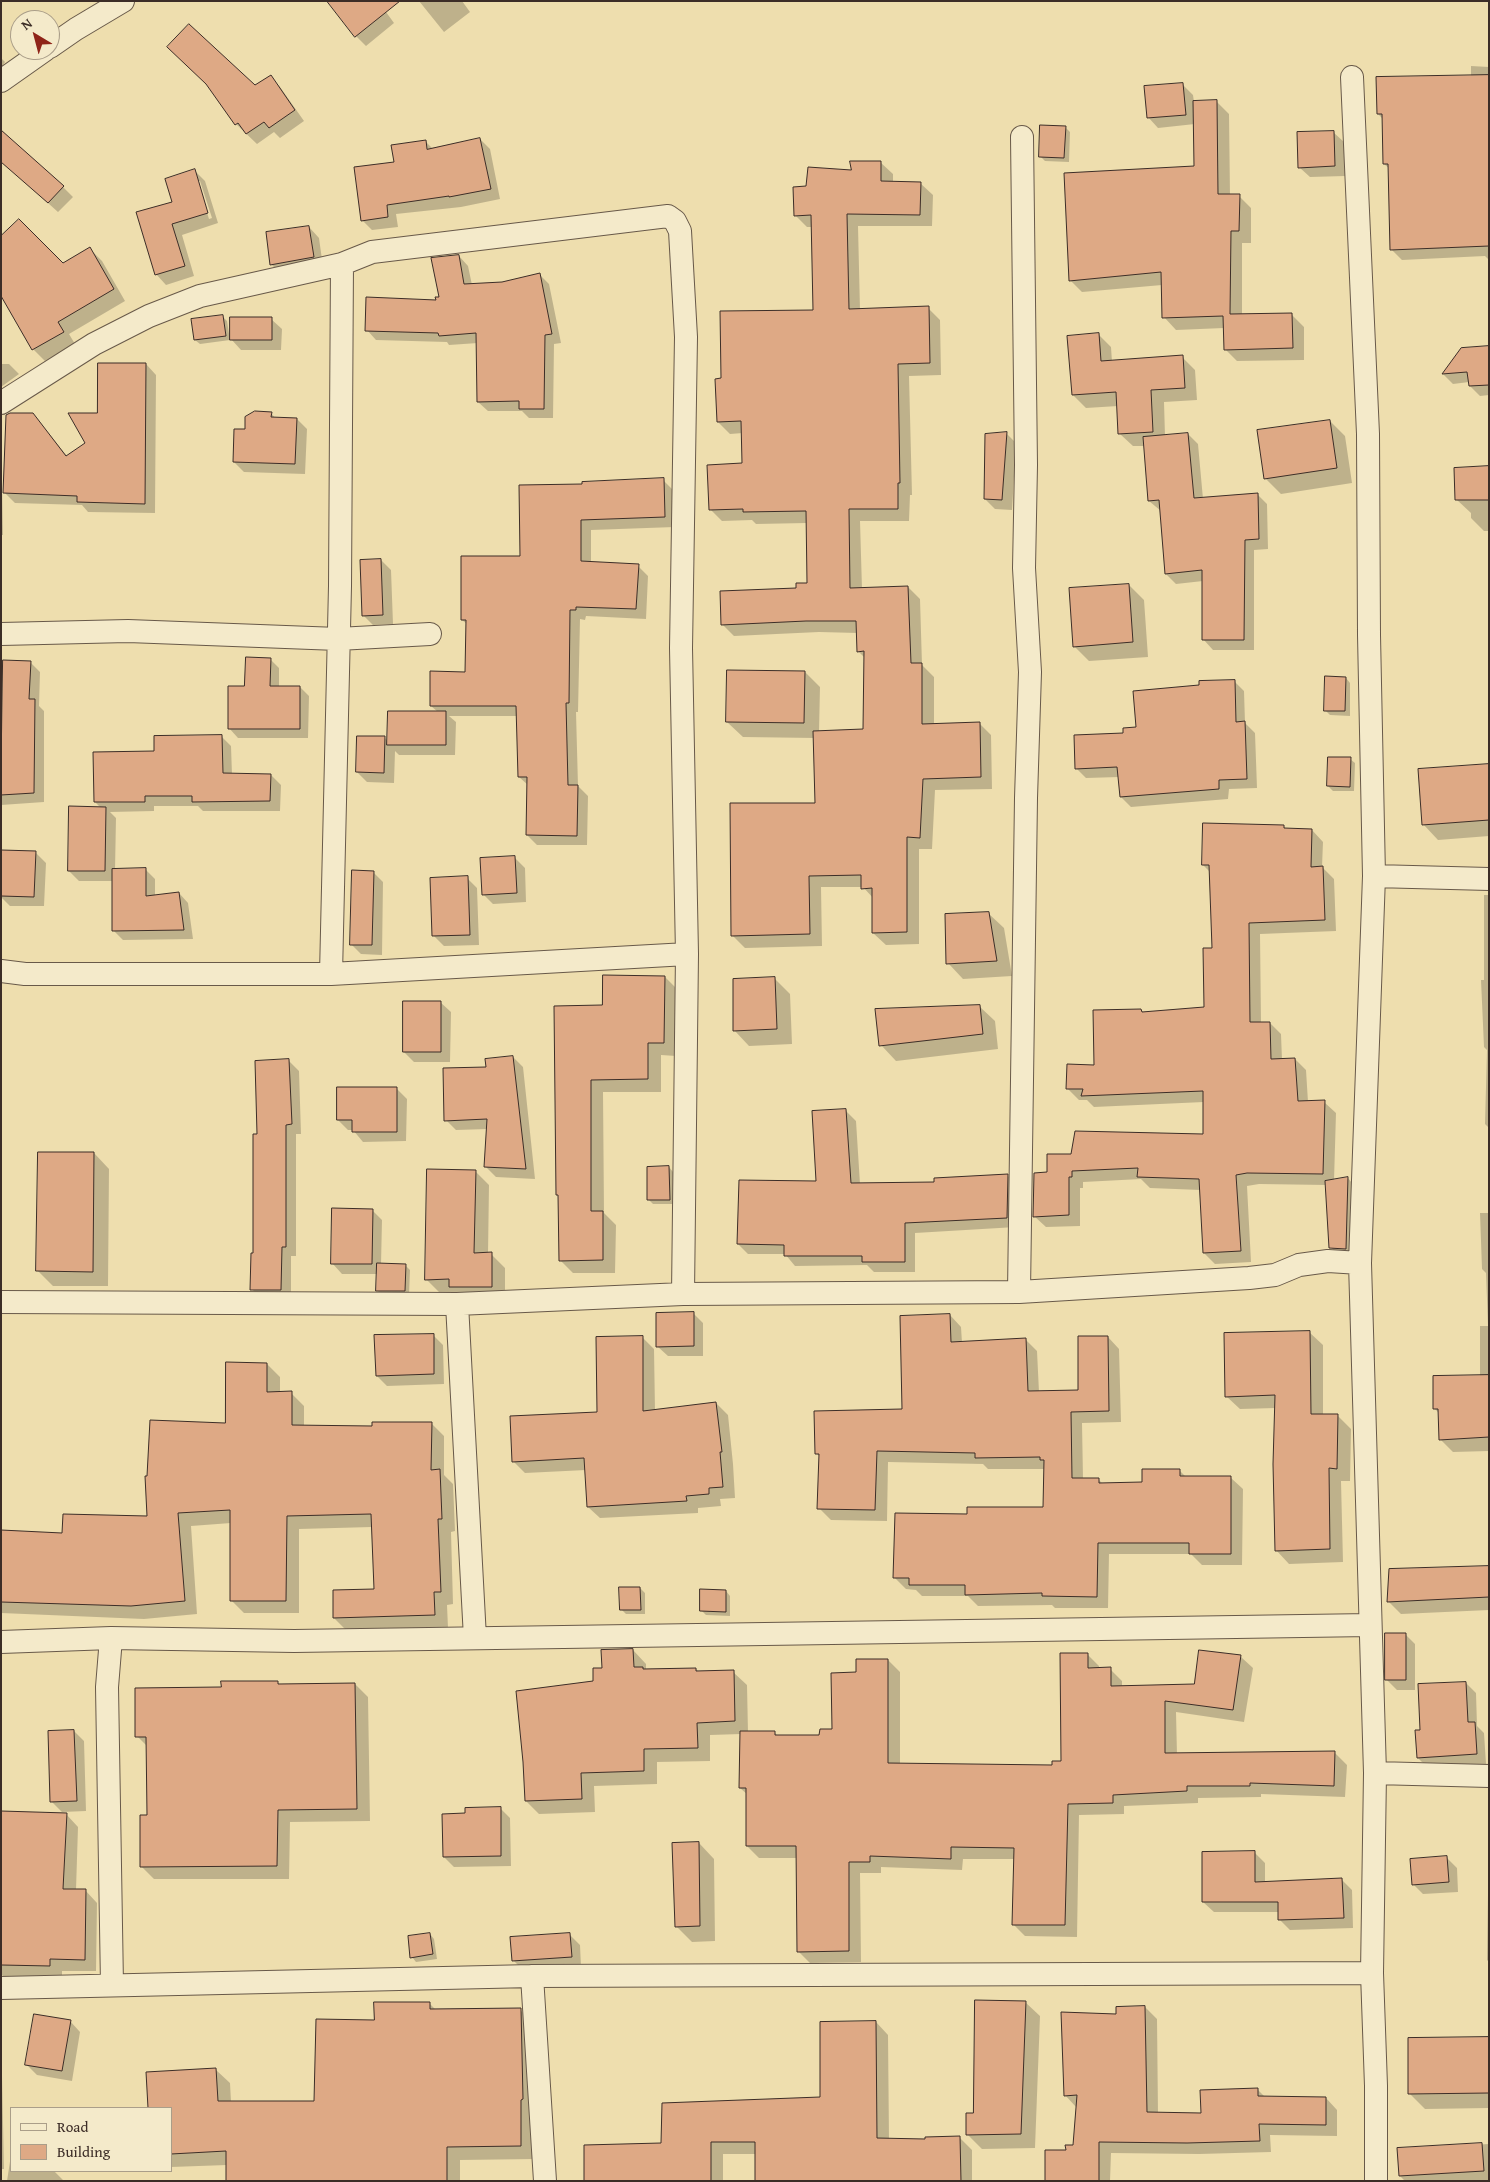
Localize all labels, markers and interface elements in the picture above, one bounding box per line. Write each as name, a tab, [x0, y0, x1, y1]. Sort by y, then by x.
north arrow	[10, 10, 60, 60]
text: N	[17, 13, 36, 35]
legend	[10, 2107, 172, 2172]
text: Road	[57, 2116, 88, 2137]
text: Building	[57, 2141, 110, 2162]

